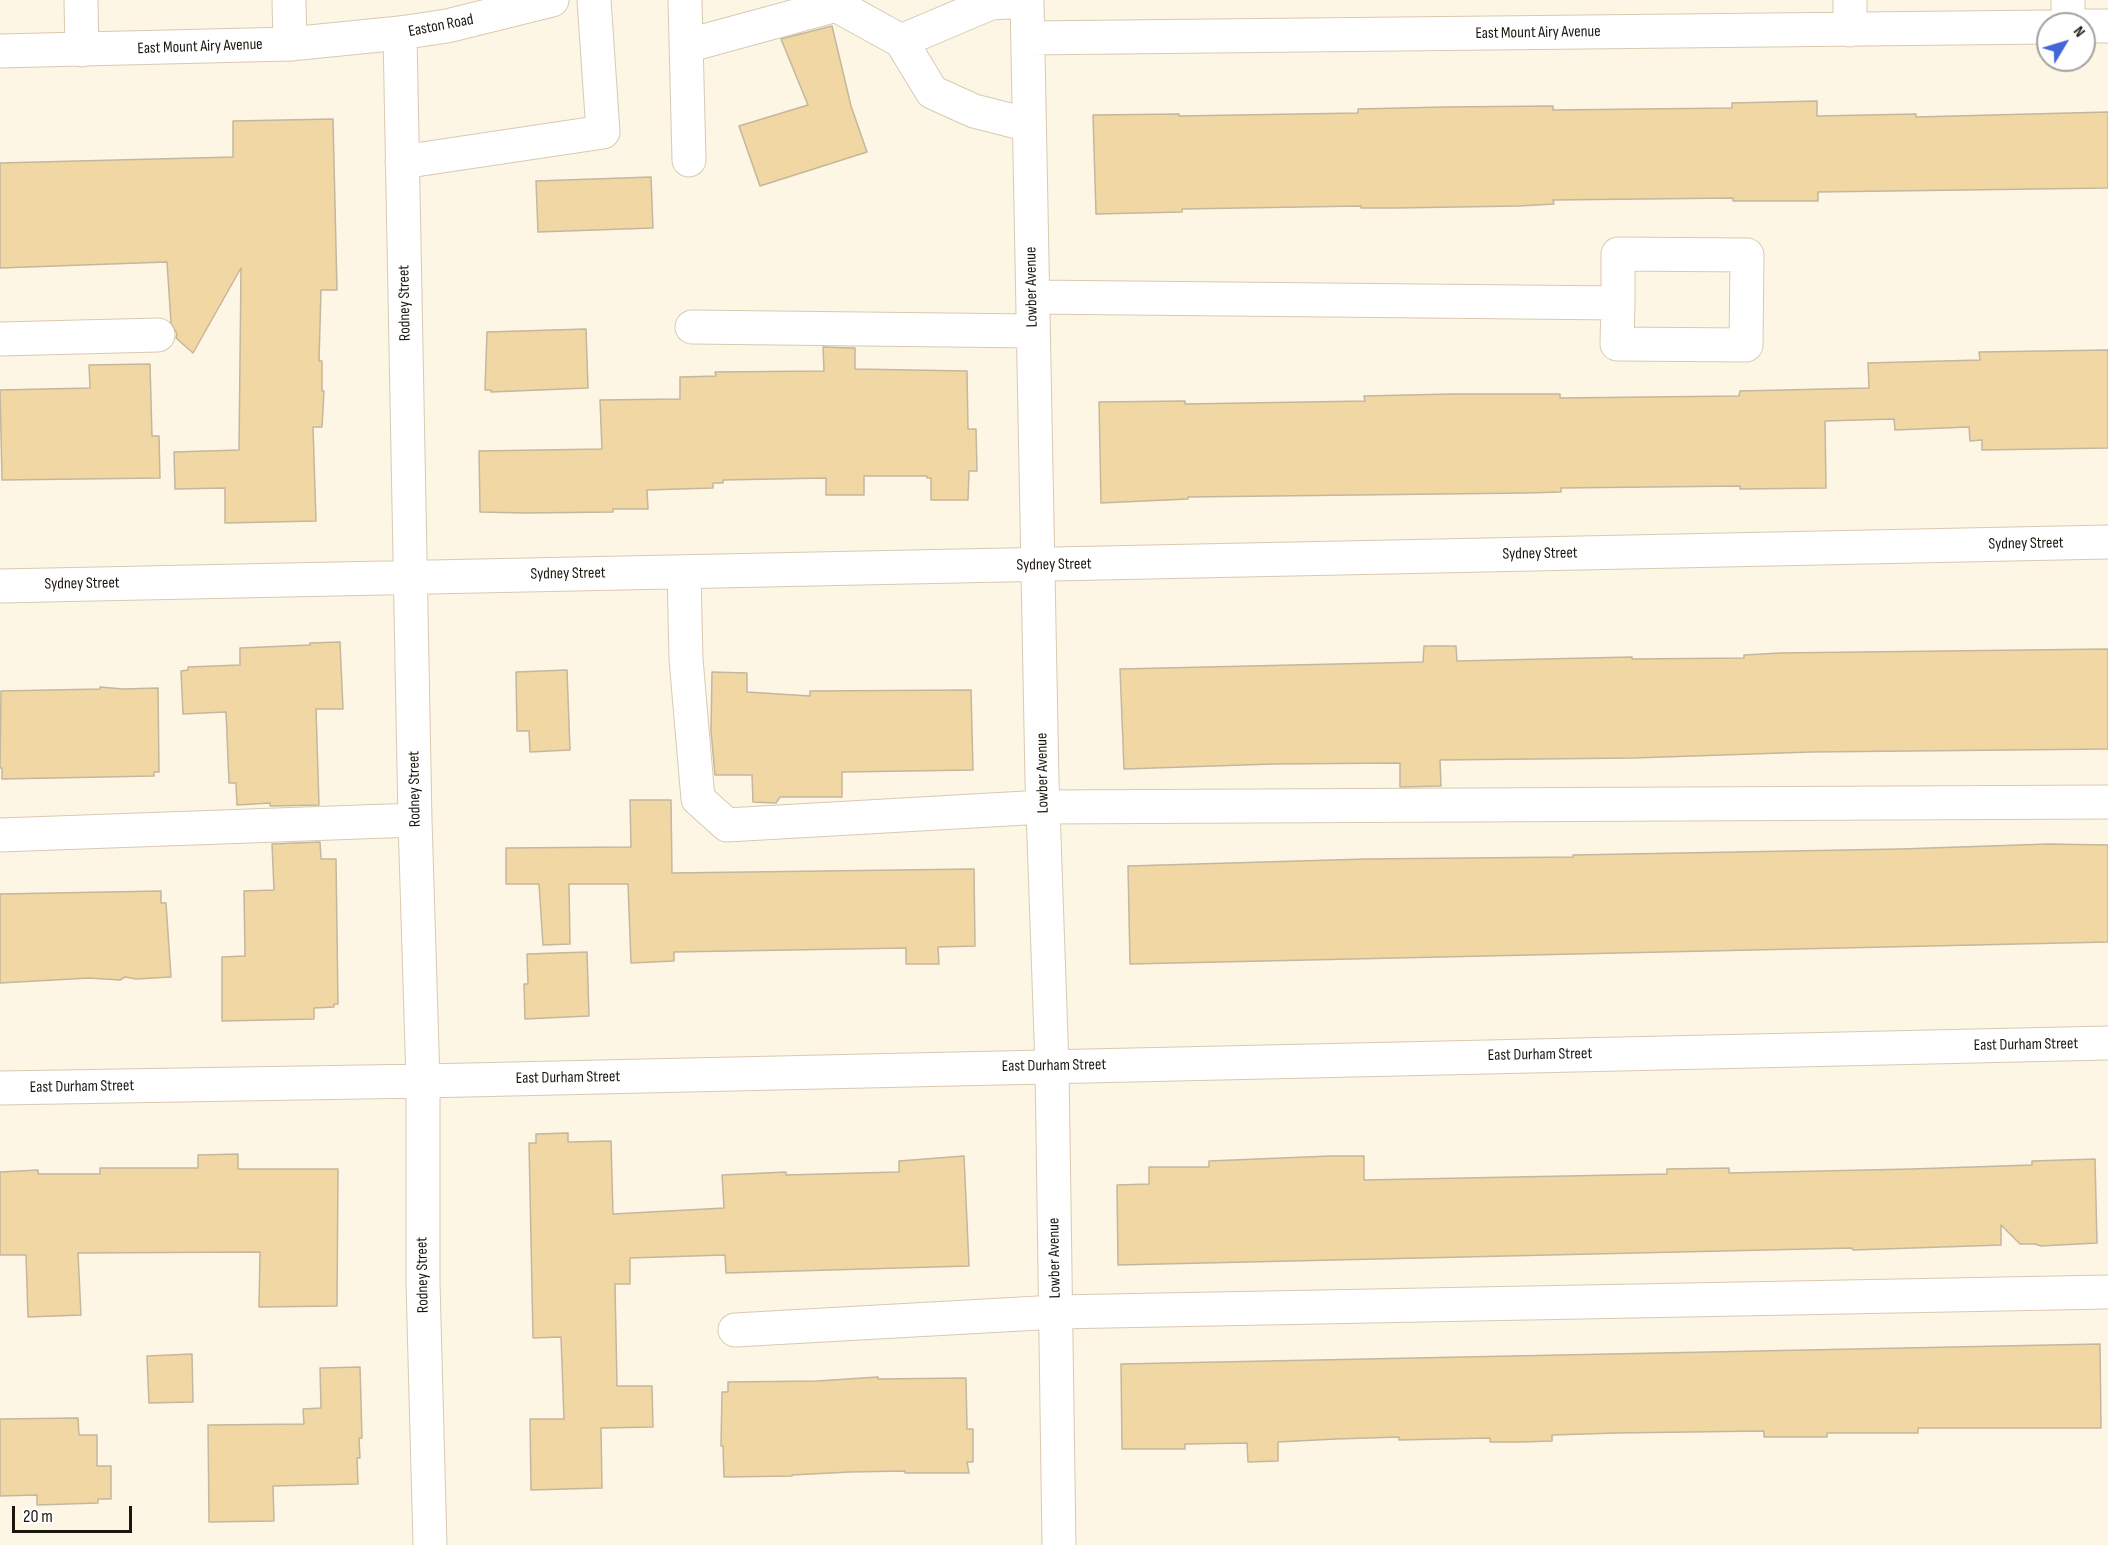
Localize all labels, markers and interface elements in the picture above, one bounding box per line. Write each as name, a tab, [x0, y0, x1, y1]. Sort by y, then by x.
street label: Easton Road	[407, 10, 475, 42]
north arrow	[2036, 12, 2096, 72]
street label: East Mount Airy Avenue	[1475, 22, 1601, 44]
text: N	[2069, 23, 2089, 41]
street label: East Mount Airy Avenue	[137, 35, 263, 59]
street label: Lowber Avenue	[1022, 247, 1042, 327]
street label: Rodney Street	[395, 265, 415, 341]
street label: Sydney Street	[1988, 534, 2064, 554]
street label: Sydney Street	[1502, 544, 1578, 564]
street label: Sydney Street	[1016, 555, 1092, 575]
street label: Sydney Street	[530, 564, 606, 584]
street label: Sydney Street	[44, 574, 120, 594]
street label: Lowber Avenue	[1033, 733, 1053, 813]
street label: Rodney Street	[405, 751, 425, 827]
street label: East Durham Street	[1974, 1034, 2078, 1056]
street label: East Durham Street	[1488, 1044, 1592, 1066]
street label: East Durham Street	[1002, 1055, 1106, 1077]
street label: East Durham Street	[516, 1067, 620, 1089]
street label: East Durham Street	[30, 1076, 134, 1098]
street label: Lowber Avenue	[1045, 1218, 1065, 1298]
street label: Rodney Street	[413, 1237, 433, 1313]
scale bar	[15, 1494, 135, 1532]
text: 20 m	[23, 1506, 53, 1527]

